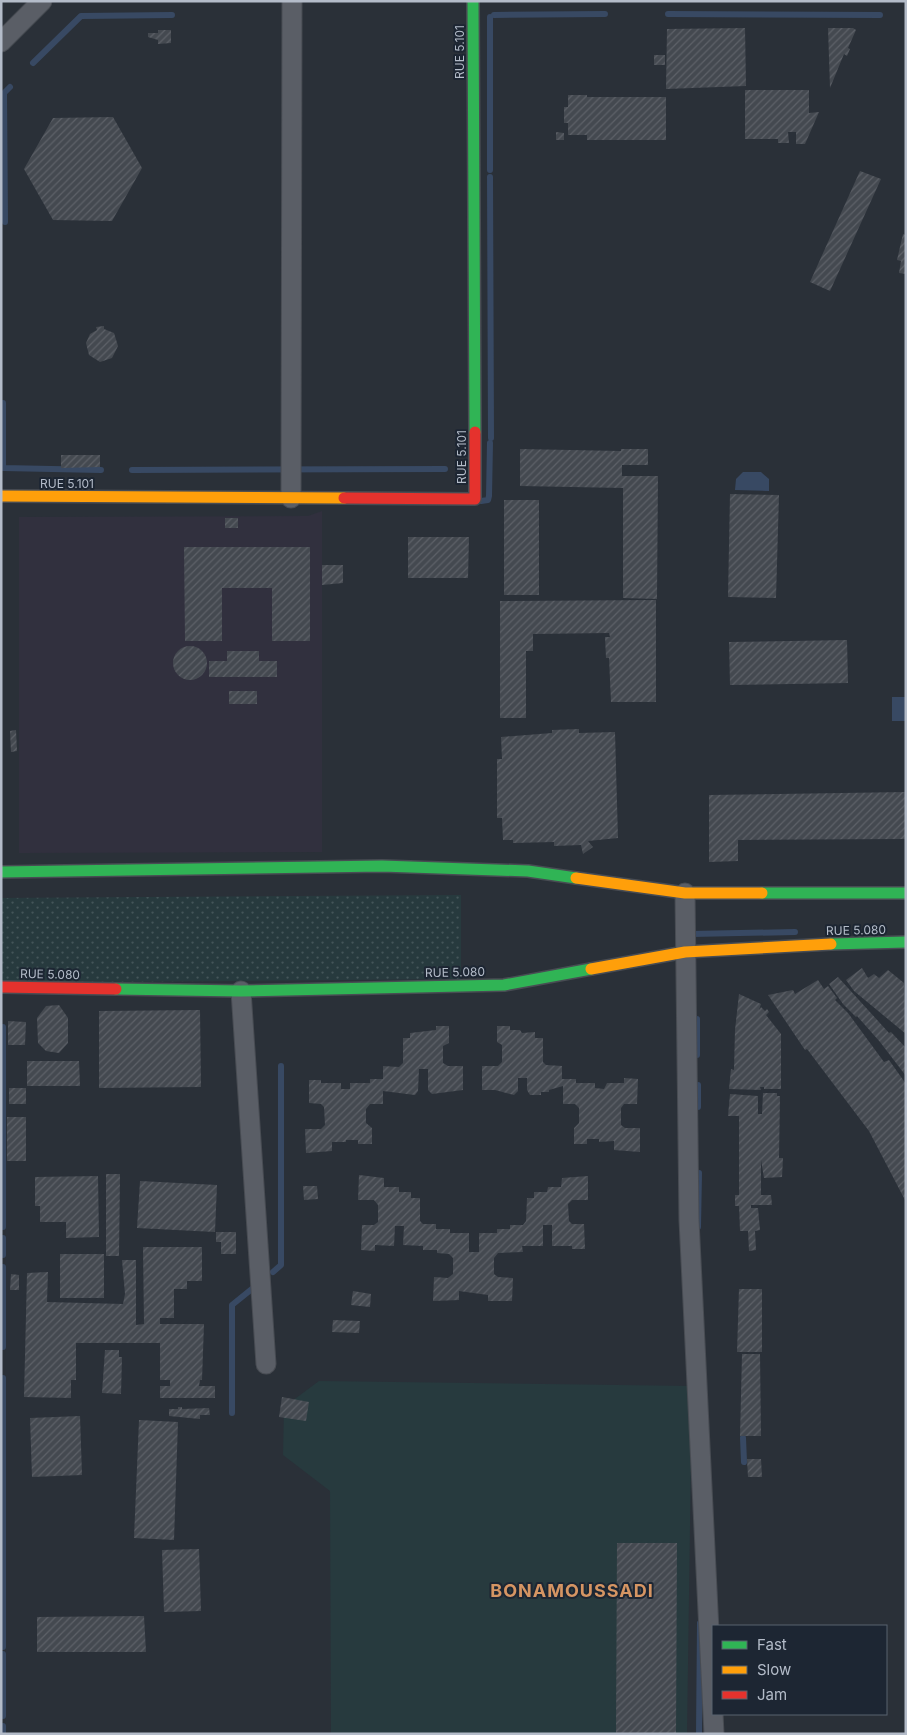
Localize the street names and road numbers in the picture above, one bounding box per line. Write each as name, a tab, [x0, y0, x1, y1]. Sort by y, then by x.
street label: RUE 5.101	[452, 25, 467, 79]
street label: RUE 5.101	[454, 430, 469, 484]
street label: RUE 5.101	[40, 476, 94, 491]
street label: RUE 5.080	[826, 922, 886, 938]
street label: RUE 5.080	[425, 964, 485, 980]
street label: RUE 5.080	[20, 966, 80, 982]

